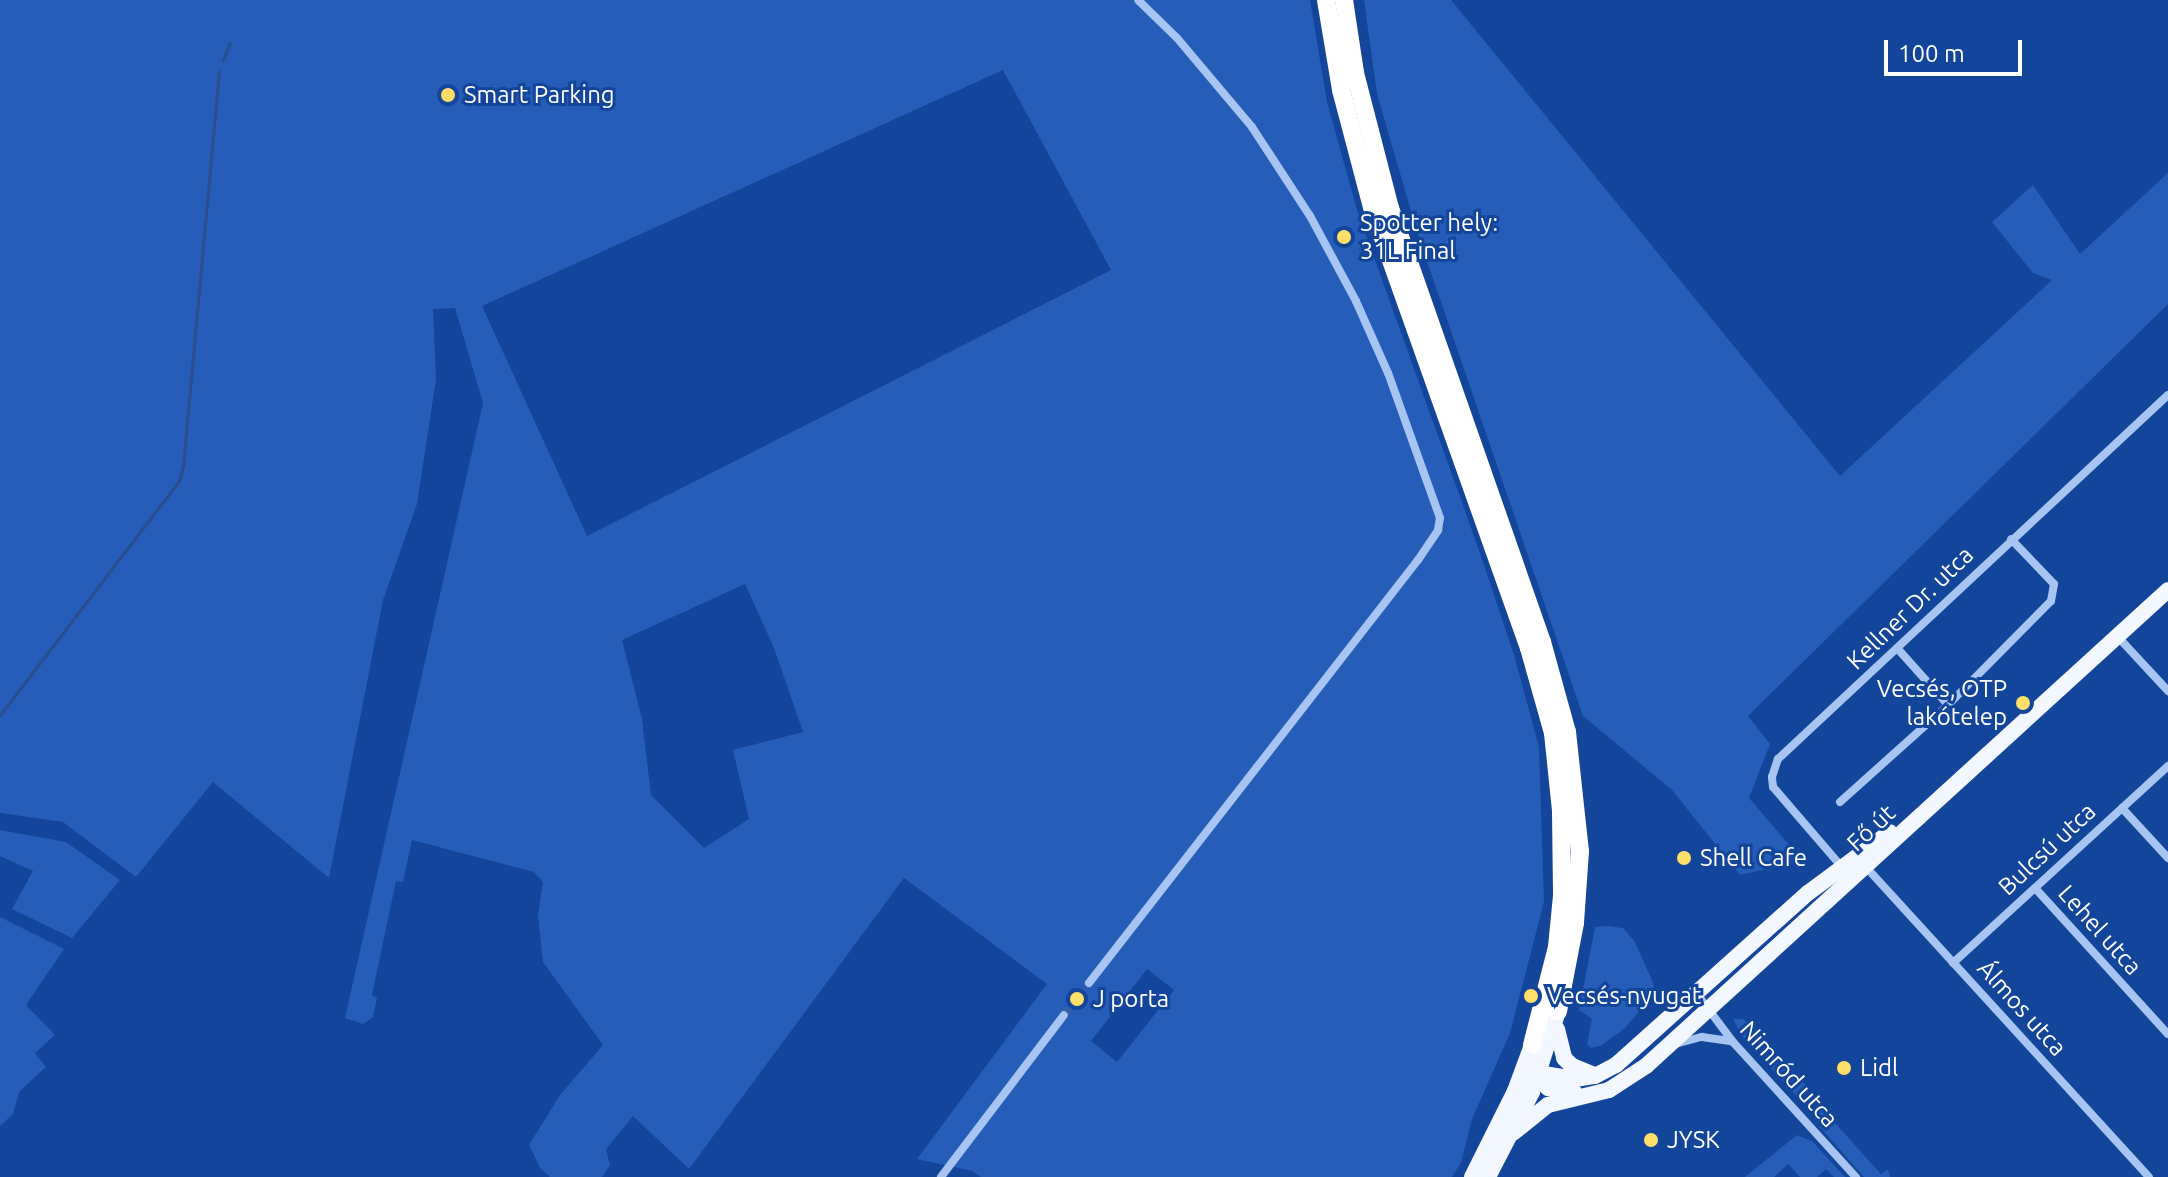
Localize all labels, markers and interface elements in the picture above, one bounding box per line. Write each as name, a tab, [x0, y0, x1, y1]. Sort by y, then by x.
scale bar	[1888, 24, 2026, 74]
text: 100 m	[1898, 40, 1965, 67]
place label: Smart Parking	[464, 81, 615, 109]
marker: Smart Parking	[439, 86, 457, 104]
place label: Spotter hely: 31L Final	[1360, 209, 1498, 265]
marker: Spotter hely: 31L Final	[1335, 228, 1353, 246]
street label: Kellner Dr. utca	[1841, 540, 1979, 676]
place label: Vecsés, OTP lakótelep	[1877, 675, 2007, 731]
marker: Vecsés, OTP lakótelep	[2014, 694, 2032, 712]
street label: Bulcsú utca	[1992, 797, 2102, 901]
street label: Fő út	[1841, 799, 1901, 857]
place label: Shell Cafe	[1700, 844, 1807, 872]
marker: Shell Cafe	[1675, 849, 1693, 867]
street label: Lehel utca	[2052, 879, 2148, 981]
street label: Álmos utca	[1971, 954, 2073, 1062]
place label: Vecsés-nyugat	[1547, 982, 1701, 1010]
place label: J porta	[1093, 985, 1169, 1013]
marker: Vecsés-nyugat	[1522, 987, 1540, 1005]
marker: J porta	[1068, 990, 1086, 1008]
street label: Nimród utca	[1734, 1015, 1844, 1133]
place label: Lidl	[1860, 1054, 1898, 1082]
marker: Lidl	[1835, 1059, 1853, 1077]
place label: JYSK	[1667, 1126, 1720, 1154]
marker: JYSK	[1642, 1131, 1660, 1149]

